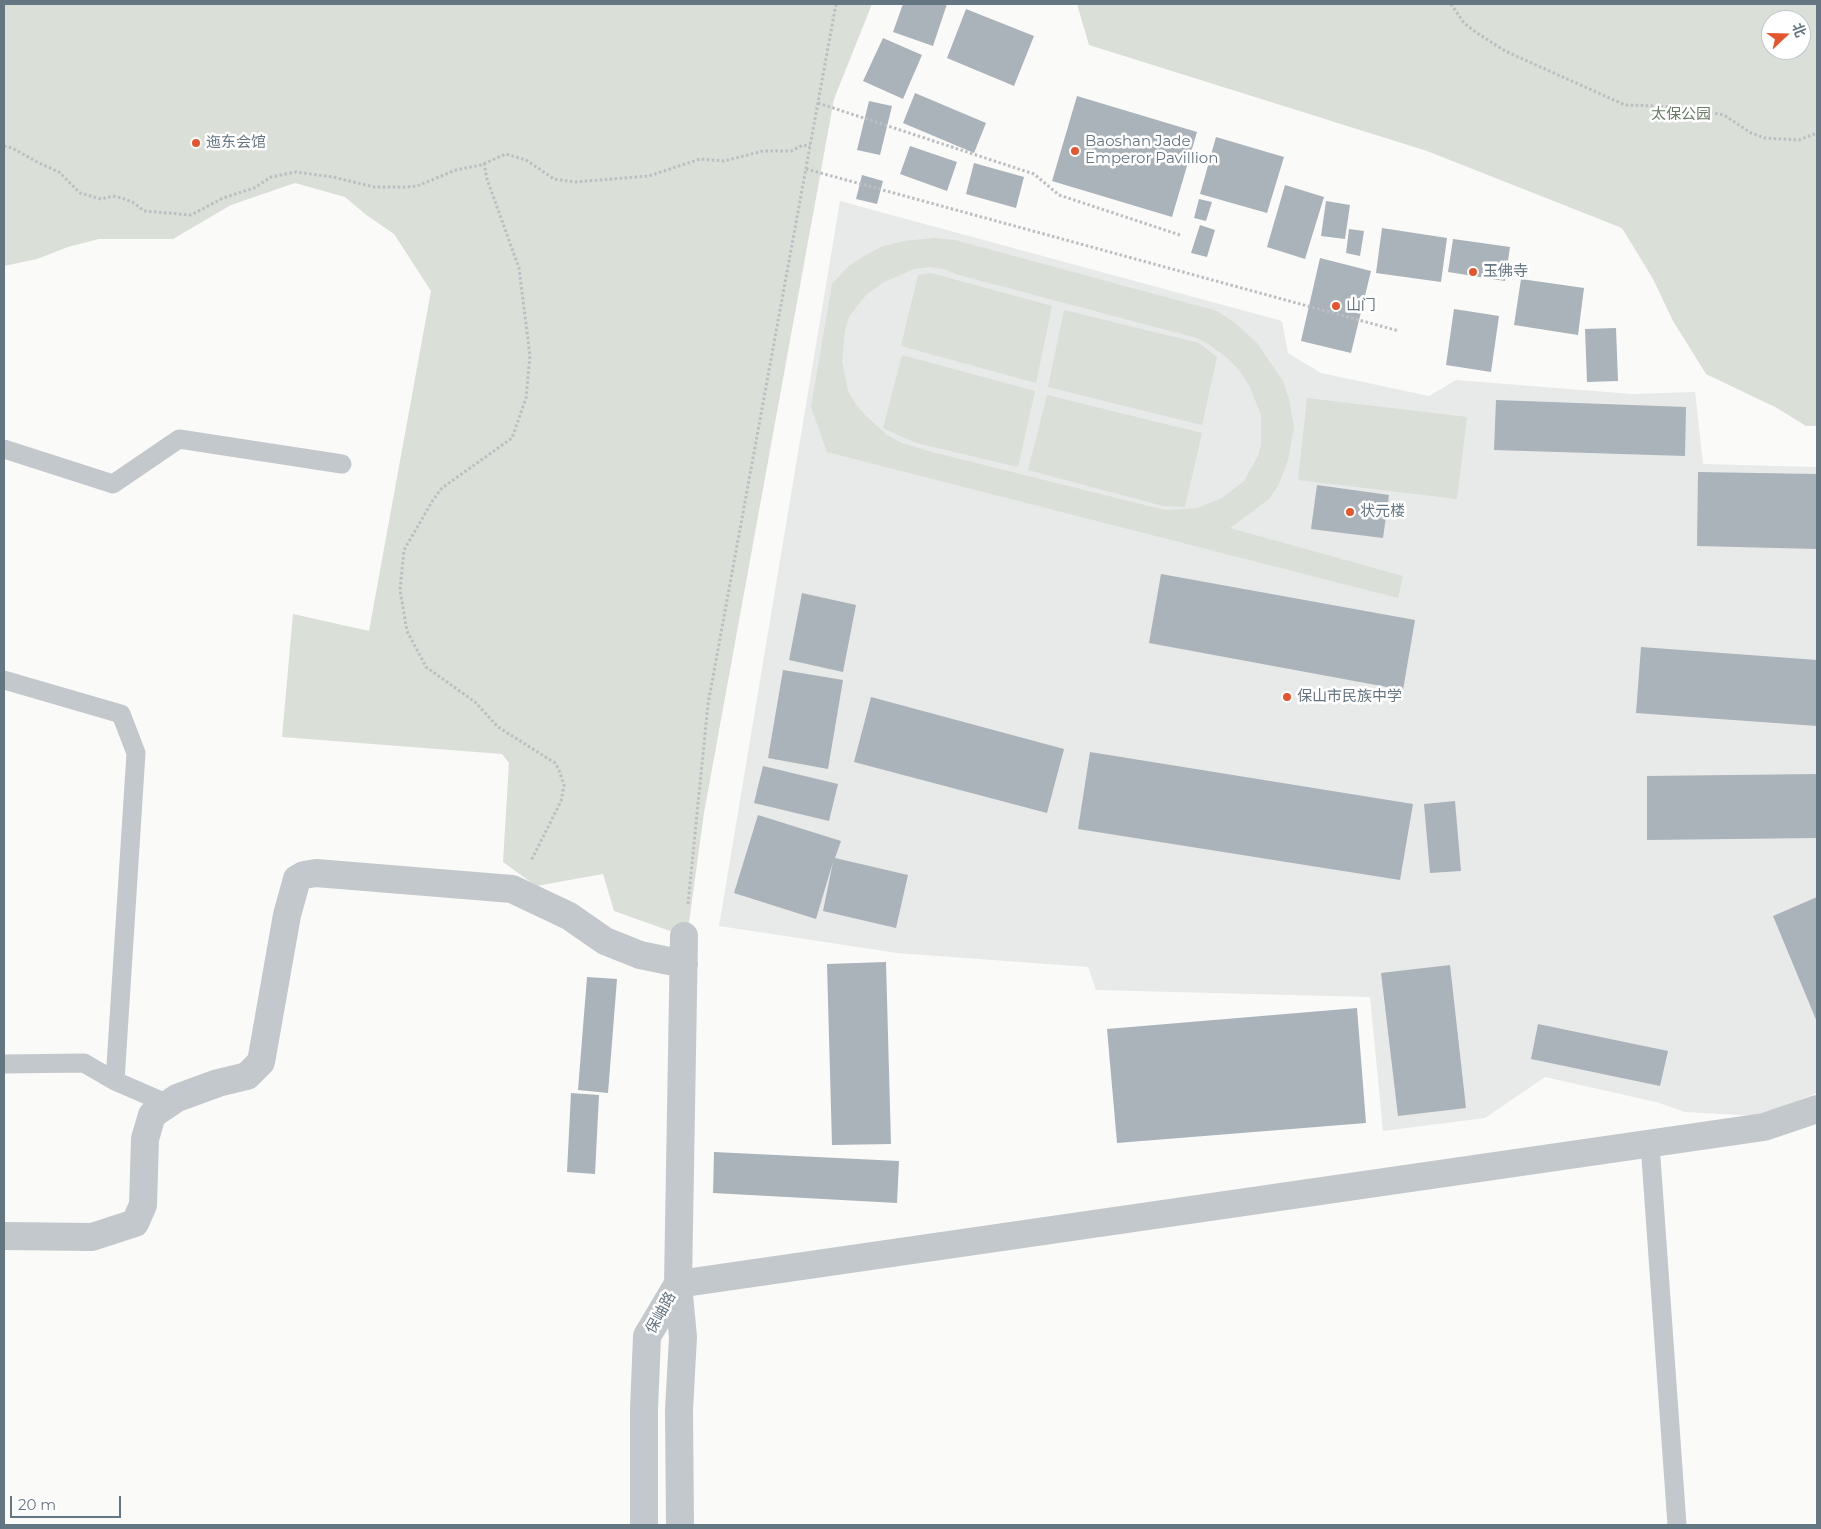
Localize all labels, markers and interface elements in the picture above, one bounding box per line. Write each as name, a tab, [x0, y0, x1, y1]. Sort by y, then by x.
north arrow	[1761, 10, 1811, 60]
text: 北	[1788, 20, 1810, 40]
park label: 太保公园	[1651, 106, 1711, 124]
place label: Baoshan Jade Emperor Pavillion	[1085, 133, 1218, 168]
place label: 迤东会馆	[206, 134, 266, 152]
marker: 迤东会馆	[190, 137, 202, 149]
marker: Baoshan Jade Emperor Pavillion	[1069, 145, 1081, 157]
place label: 玉佛寺	[1483, 263, 1528, 281]
marker: 玉佛寺	[1467, 266, 1479, 278]
place label: 山门	[1346, 297, 1376, 315]
marker: 山门	[1330, 300, 1342, 312]
place label: 状元楼	[1360, 503, 1405, 521]
marker: 状元楼	[1344, 506, 1356, 518]
place label: 保山市民族中学	[1297, 688, 1402, 706]
marker: 保山市民族中学	[1281, 691, 1293, 703]
street label: 保岫路	[642, 1289, 680, 1337]
scale bar	[12, 1486, 124, 1518]
text: 20 m	[18, 1495, 56, 1514]

